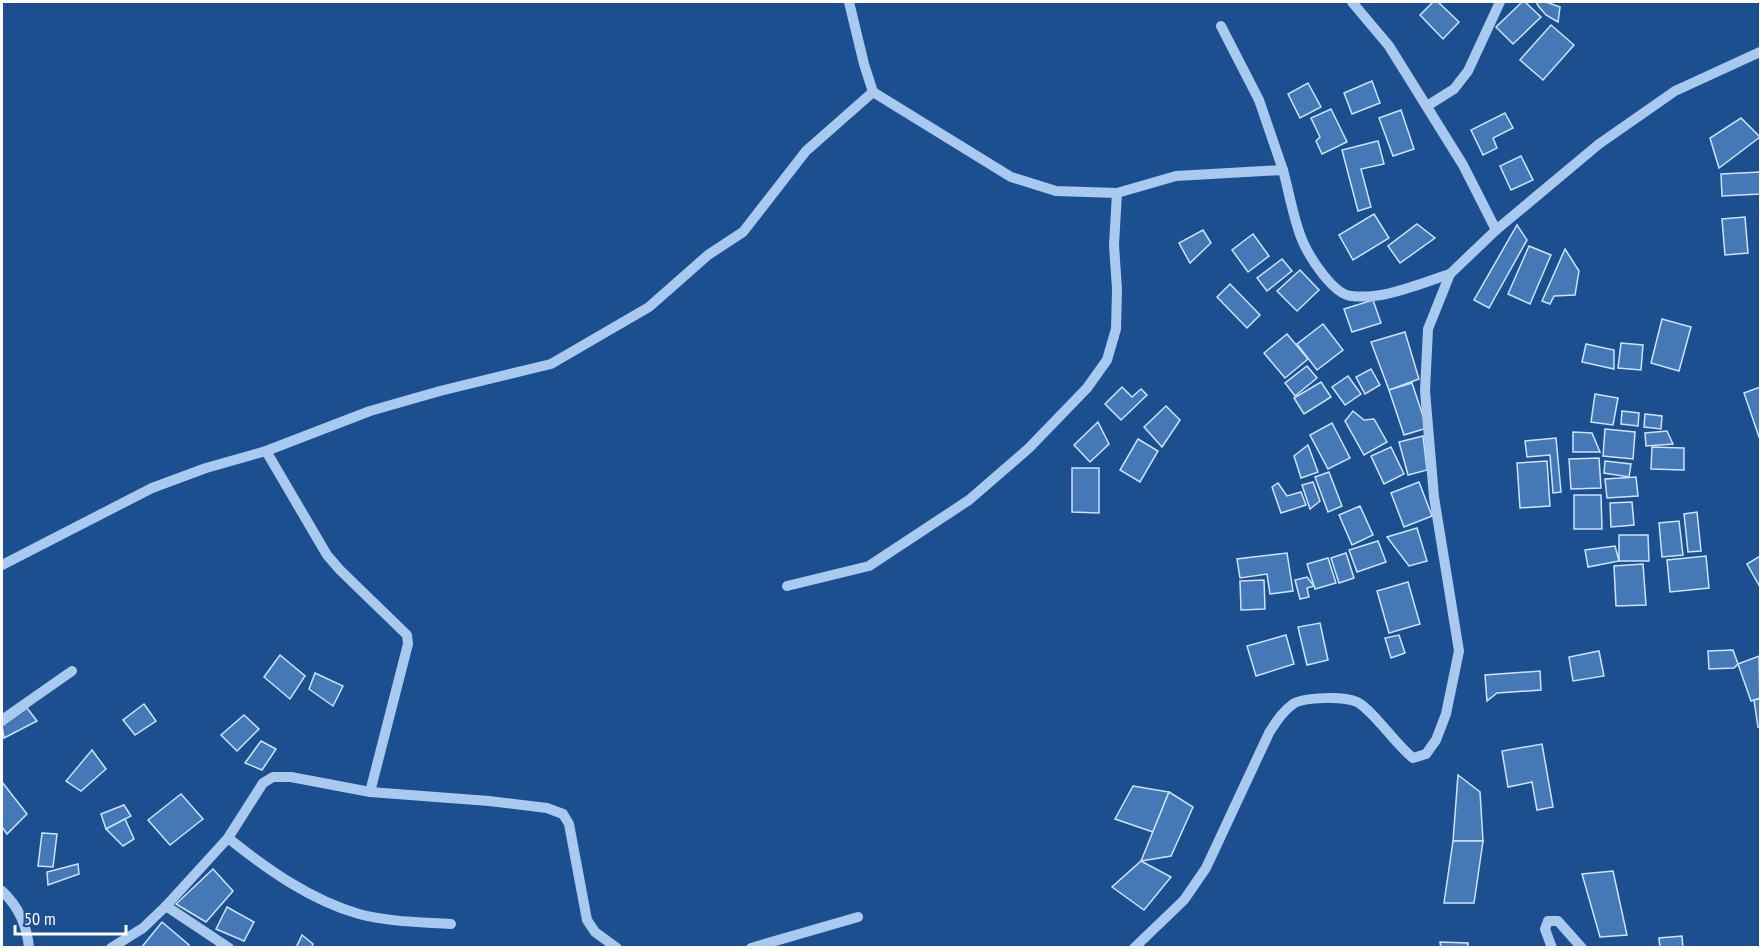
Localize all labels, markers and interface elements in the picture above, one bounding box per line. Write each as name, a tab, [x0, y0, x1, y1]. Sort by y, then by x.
scale bar	[15, 898, 126, 936]
text: 50 m	[24, 907, 56, 930]

